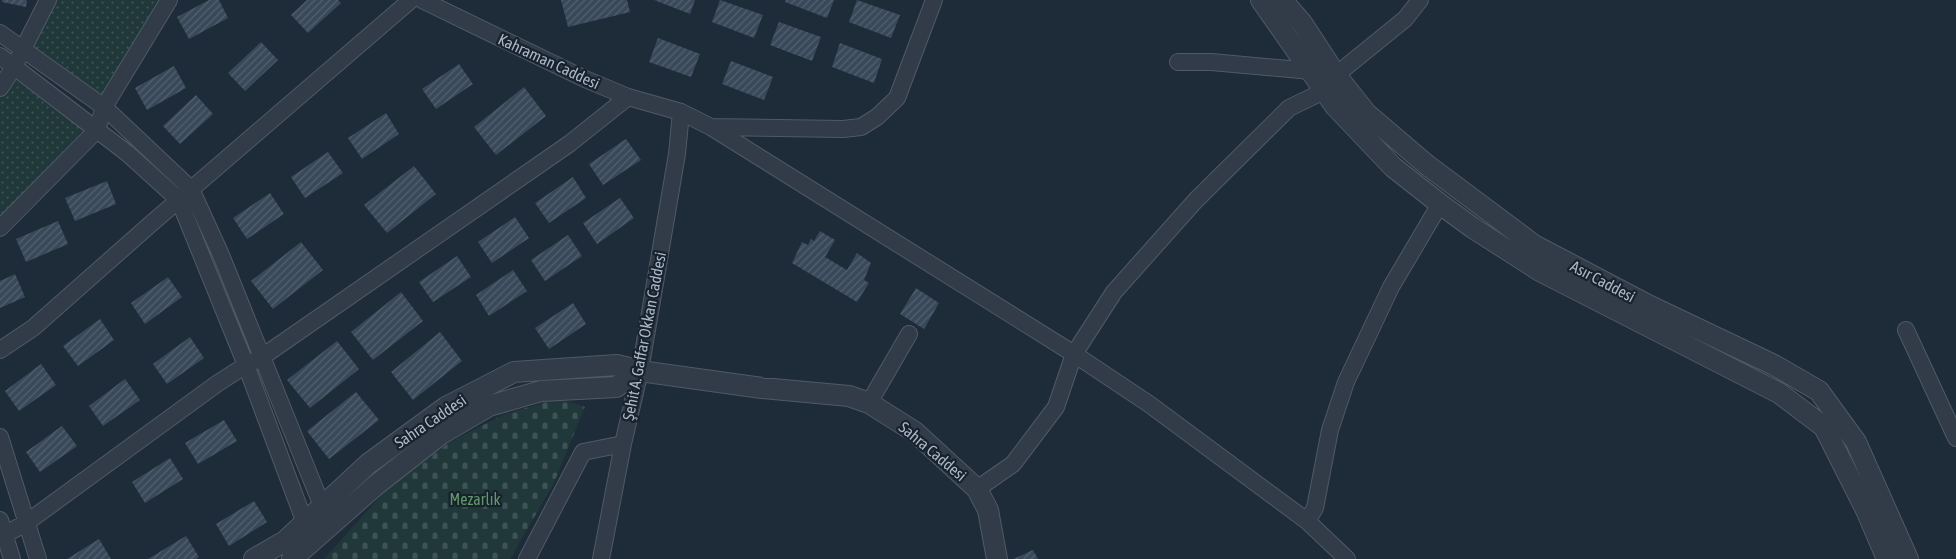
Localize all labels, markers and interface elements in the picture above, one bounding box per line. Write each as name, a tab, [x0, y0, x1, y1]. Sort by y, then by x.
street label: Kahraman Caddesi	[495, 30, 603, 92]
street label: Şehit A. Gaffar Okkan Caddesi	[619, 250, 670, 422]
street label: Asır Caddesi	[1568, 257, 1638, 305]
street label: Sahra Caddesi	[391, 391, 469, 451]
street label: Sahra Caddesi	[896, 418, 970, 484]
park label: Mezarlık	[450, 490, 500, 508]

